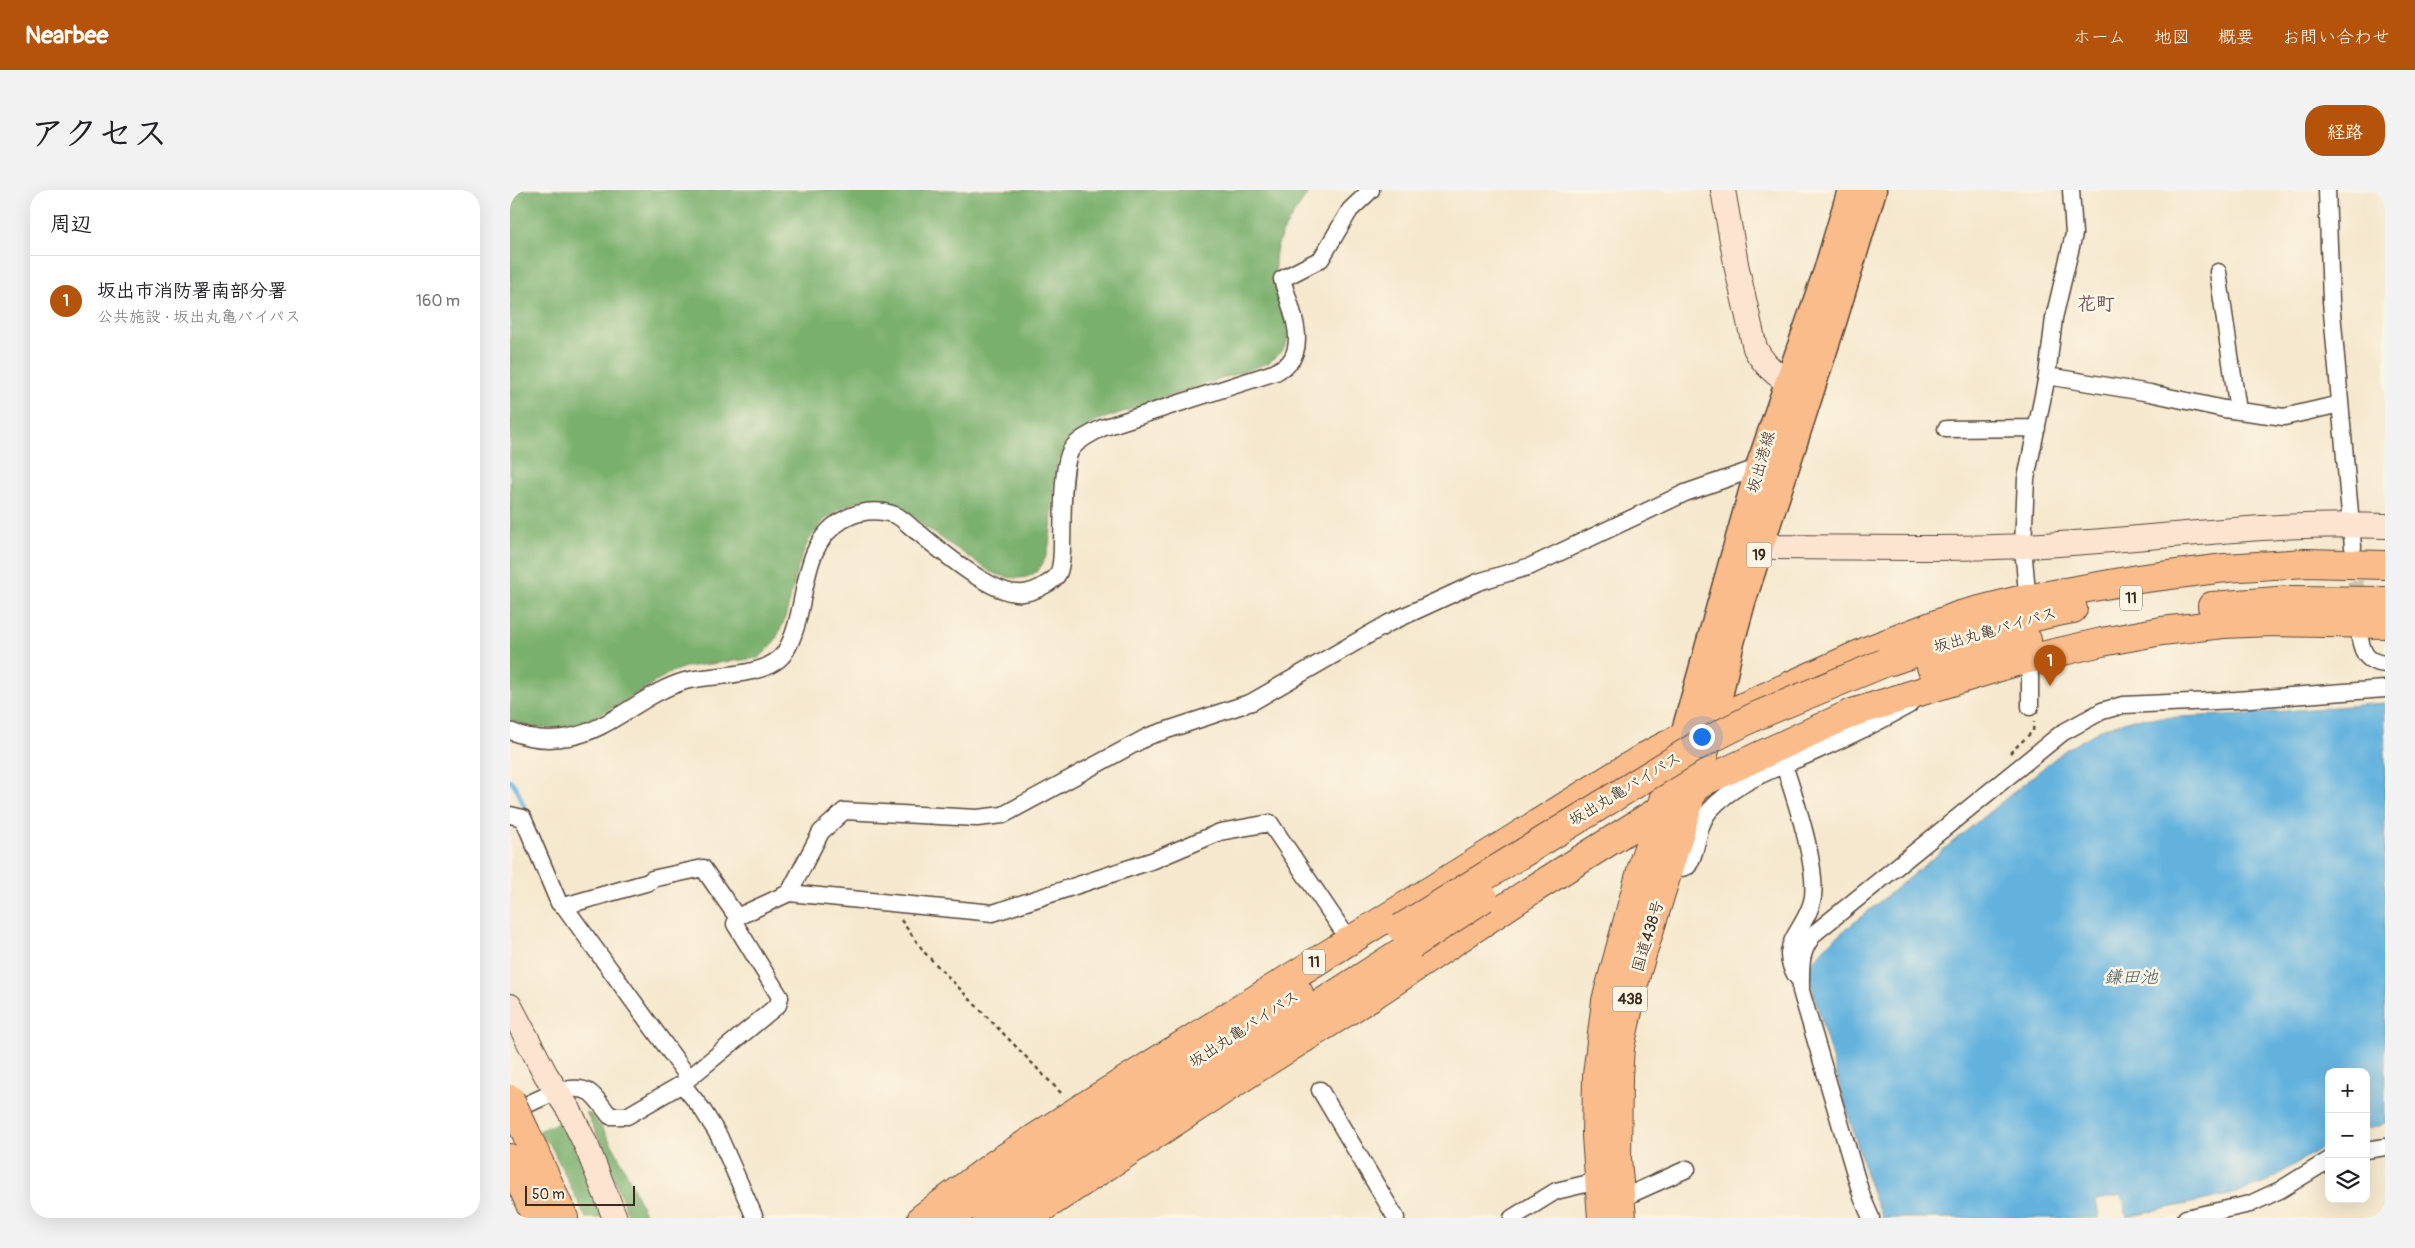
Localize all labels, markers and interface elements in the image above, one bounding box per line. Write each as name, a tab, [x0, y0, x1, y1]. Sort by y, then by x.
text: Nearbee	[25, 21, 108, 50]
text: ホーム	[2073, 26, 2126, 49]
text: 地図	[2154, 26, 2190, 49]
text: 概要	[2218, 26, 2254, 49]
text: お問い合わせ	[2282, 26, 2390, 49]
button: 経路	[2305, 105, 2385, 156]
text: アクセス	[30, 112, 168, 156]
text: 周辺	[50, 211, 92, 238]
text: 坂出市消防署南部分署	[97, 279, 287, 303]
text: 1	[63, 291, 69, 311]
text: 160 m	[416, 291, 460, 311]
district label: 花町	[2077, 292, 2115, 316]
text: 公共施設 · 坂出丸亀バイパス	[97, 307, 301, 327]
street label: 坂出港線	[1743, 428, 1779, 496]
road number: 19	[1746, 542, 1772, 568]
road number: 11	[2120, 586, 2142, 610]
street label: 坂出丸亀バイパス	[1931, 603, 2059, 657]
pin: 1	[2034, 645, 2066, 686]
your location	[1689, 724, 1715, 750]
street label: 坂出丸亀バイパス	[1565, 748, 1685, 830]
street label: 国道438号	[1628, 898, 1668, 974]
road number: 11	[1303, 950, 1325, 974]
water label: 鎌田池	[2104, 966, 2159, 989]
street label: 坂出丸亀バイパス	[1185, 986, 1303, 1072]
road number: 438	[1612, 986, 1648, 1012]
map controls	[2325, 1068, 2370, 1203]
button: +	[2325, 1068, 2370, 1113]
button: −	[2325, 1113, 2370, 1158]
button: layers	[2325, 1158, 2370, 1203]
scale bar	[525, 1183, 635, 1206]
text: 50 m	[532, 1186, 565, 1203]

